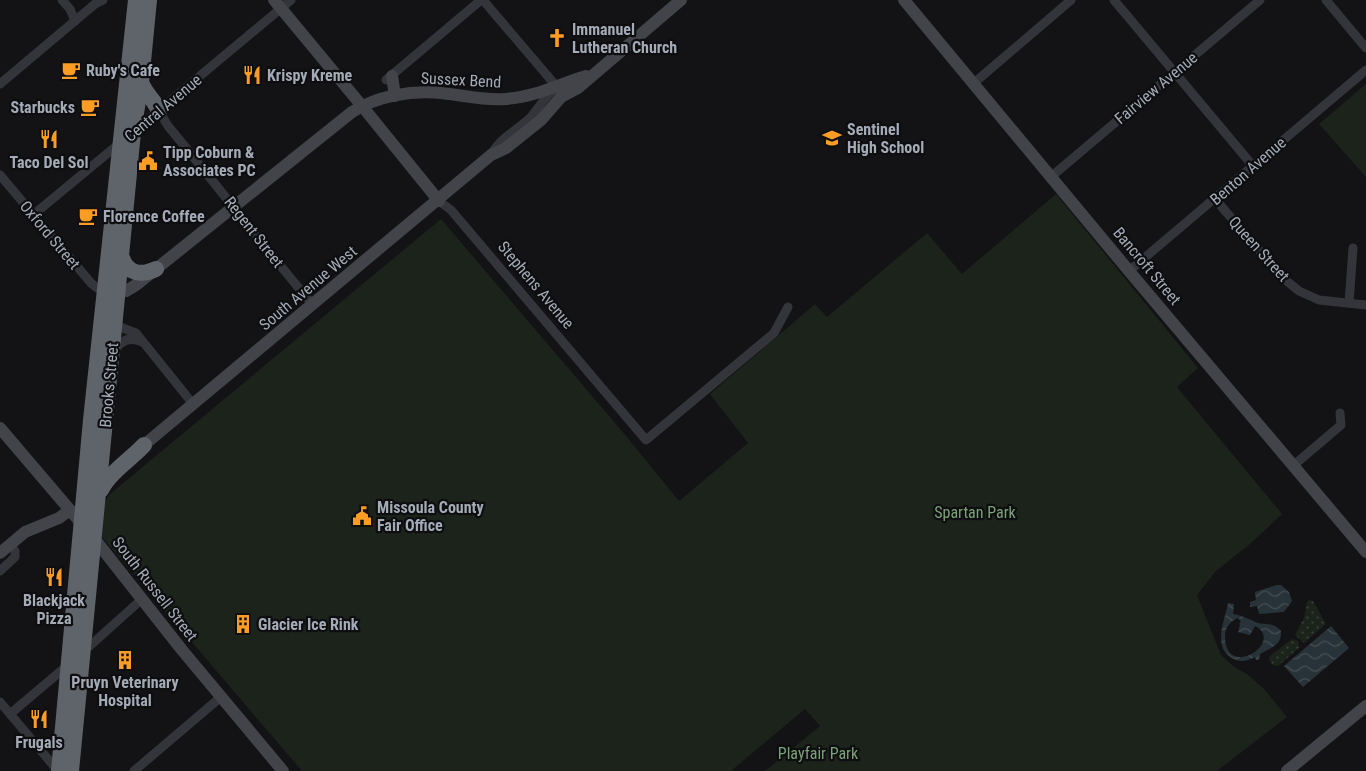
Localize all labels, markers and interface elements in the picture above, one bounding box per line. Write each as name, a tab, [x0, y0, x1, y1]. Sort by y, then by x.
place label: Immanuel Lutheran Church	[572, 20, 677, 57]
church icon: Immanuel Lutheran Church	[546, 27, 568, 49]
street label: Fairview Avenue	[1111, 48, 1201, 128]
cafe icon: Ruby's Cafe	[60, 59, 82, 81]
place label: Ruby's Cafe	[86, 61, 160, 80]
restaurant icon: Krispy Kreme	[241, 64, 263, 86]
place label: Krispy Kreme	[267, 66, 353, 85]
street label: Sussex Bend	[420, 68, 502, 92]
street label: Central Avenue	[121, 70, 205, 146]
cafe icon: Starbucks	[79, 96, 101, 118]
place label: Starbucks	[11, 98, 75, 117]
place label: Sentinel High School	[847, 120, 924, 157]
school or university icon: Sentinel High School	[821, 127, 843, 149]
restaurant icon: Taco Del Sol	[38, 128, 60, 150]
street label: Benton Avenue	[1206, 133, 1290, 209]
place label: Tipp Coburn & Associates PC	[163, 143, 256, 180]
public building icon: Tipp Coburn & Associates PC	[137, 150, 159, 172]
place label: Taco Del Sol	[10, 153, 88, 172]
street label: Regent Street	[220, 193, 288, 272]
street label: Oxford Street	[16, 197, 84, 273]
cafe icon: Florence Coffee	[77, 205, 99, 227]
place label: Florence Coffee	[103, 207, 205, 226]
street label: Queen Street	[1225, 212, 1293, 286]
street label: Bancroft Street	[1109, 223, 1185, 309]
street label: Stephens Avenue	[494, 237, 578, 333]
street label: South Avenue West	[255, 242, 361, 334]
street label: Brooks Street	[96, 341, 122, 428]
place label: Missoula County Fair Office	[377, 498, 484, 535]
park label: Spartan Park	[934, 503, 1017, 522]
public building icon: Missoula County Fair Office	[351, 505, 373, 527]
street label: South Russell Street	[108, 533, 202, 645]
restaurant icon: Blackjack Pizza	[43, 566, 65, 588]
place label: Blackjack Pizza	[23, 591, 85, 628]
building icon: Glacier Ice Rink	[232, 613, 254, 635]
place label: Glacier Ice Rink	[258, 615, 359, 634]
building icon: Pruyn Veterinary Hospital	[114, 649, 136, 671]
place label: Pruyn Veterinary Hospital	[71, 673, 179, 710]
restaurant icon: Frugals	[28, 708, 50, 730]
place label: Frugals	[15, 733, 63, 752]
park label: Playfair Park	[778, 744, 859, 763]

